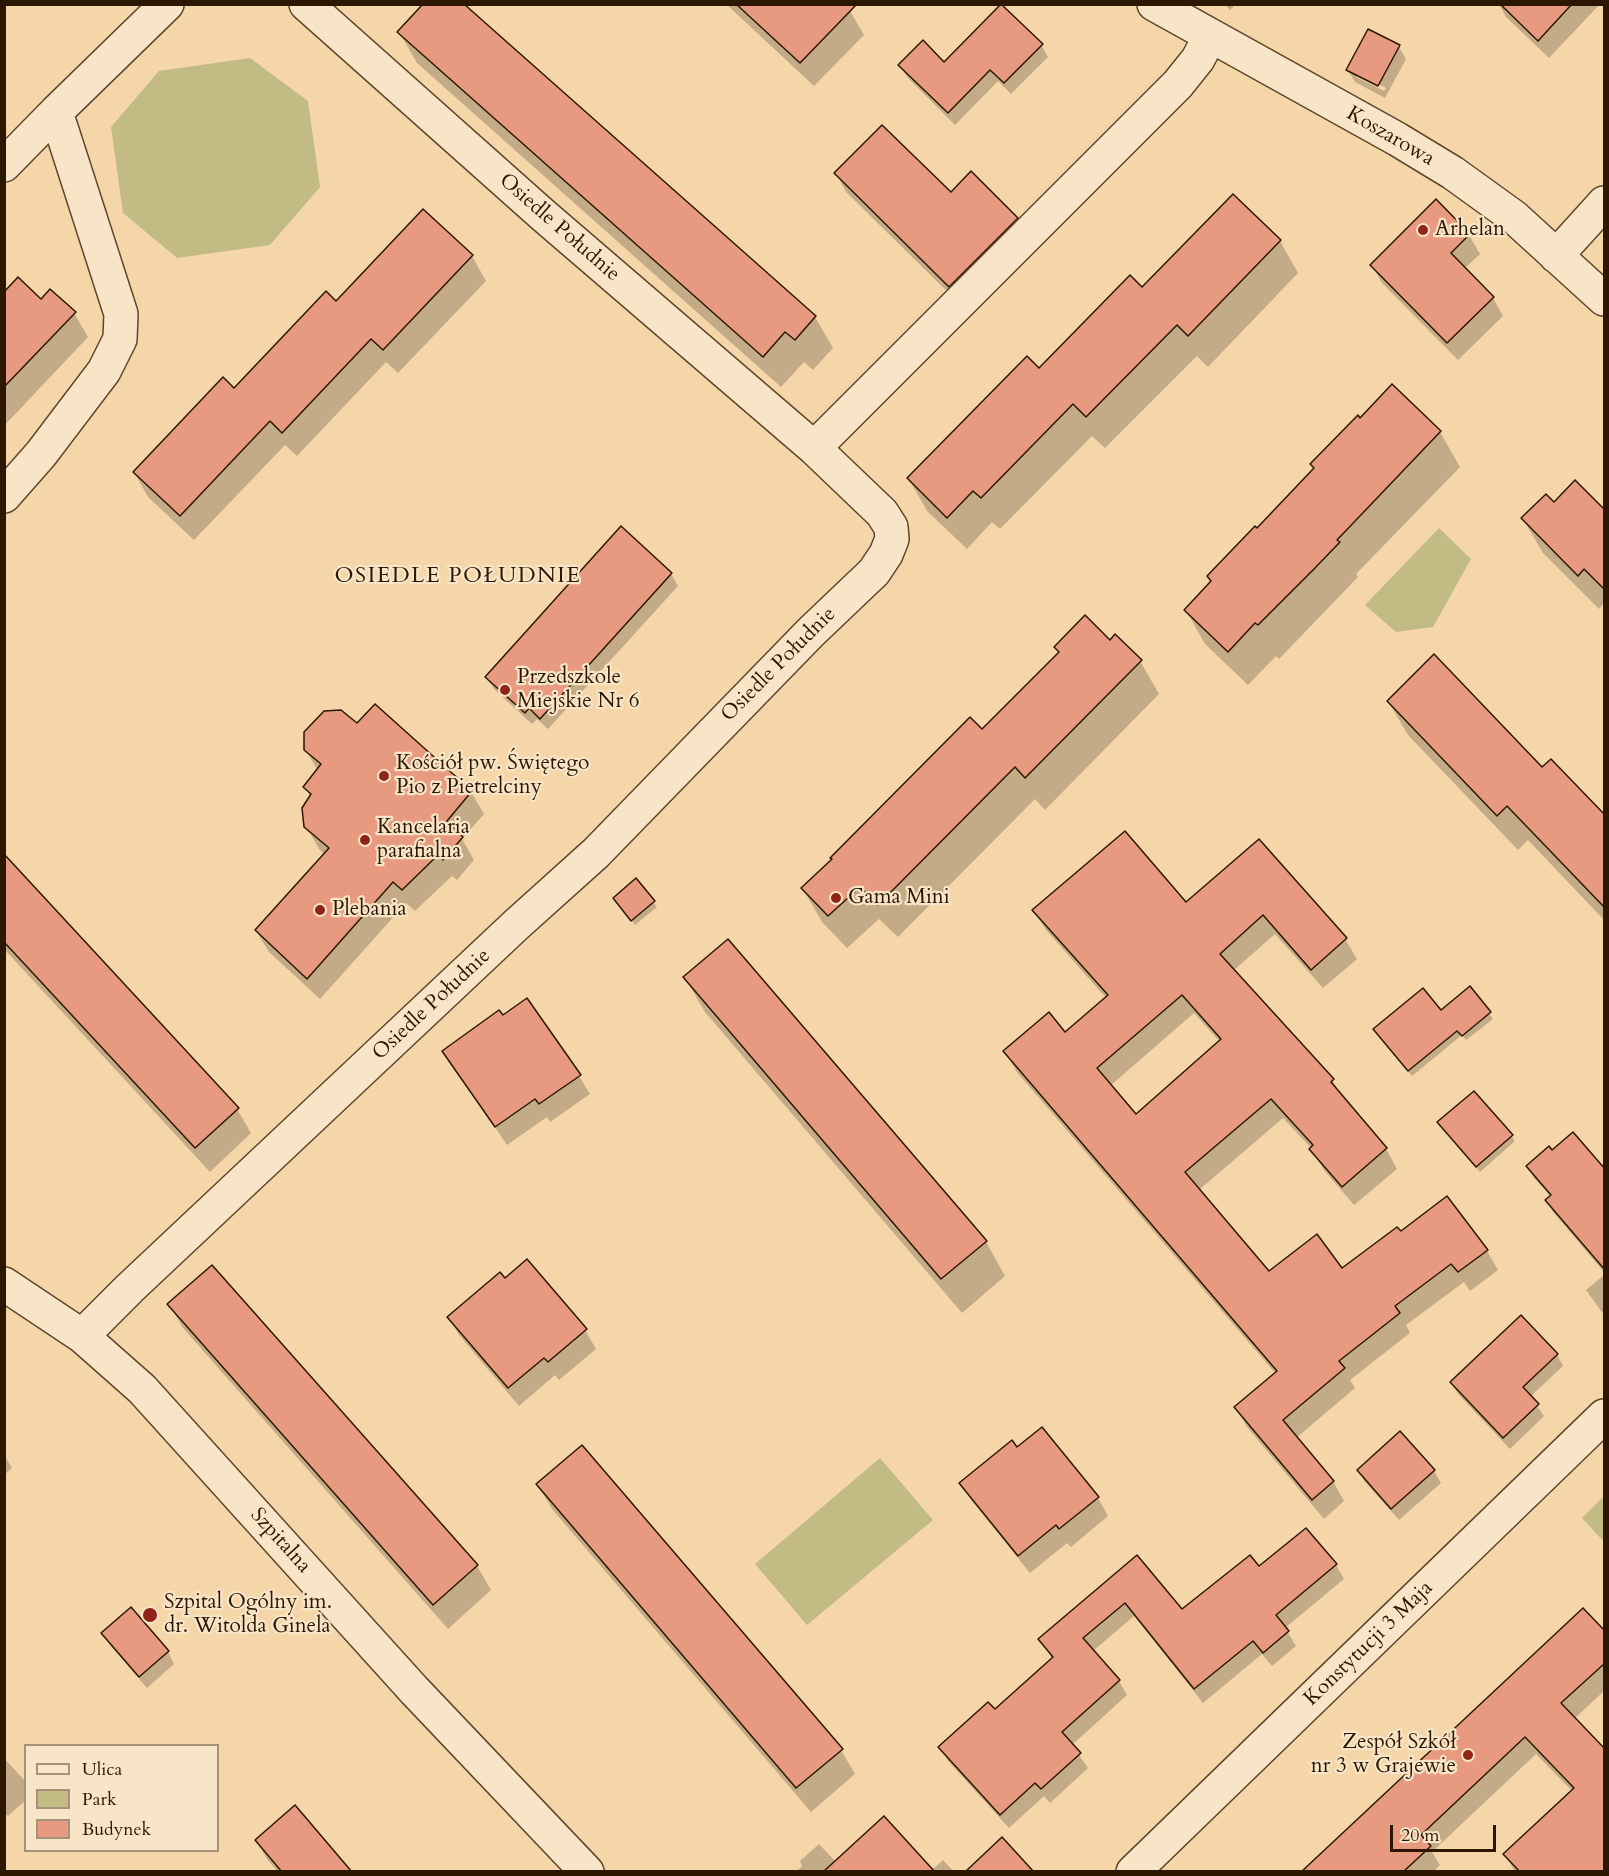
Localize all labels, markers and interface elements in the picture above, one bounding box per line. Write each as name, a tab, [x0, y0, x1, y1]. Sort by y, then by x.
street label: Koszarowa	[1342, 102, 1438, 172]
street label: Osiedle Południe	[493, 169, 625, 287]
place label: Arhelan	[1435, 217, 1505, 243]
marker: Arhelan	[1416, 223, 1430, 237]
district label: OSIEDLE POŁUDNIE	[335, 564, 581, 590]
street label: Osiedle Południe	[716, 602, 842, 728]
place label: Przedszkole Miejskie Nr 6	[517, 665, 639, 715]
marker: Przedszkole Miejskie Nr 6	[498, 683, 512, 697]
place label: Kościół pw. Świętego Pio z Pietrelciny	[396, 751, 589, 801]
marker: Kościół pw. Świętego Pio z Pietrelciny	[377, 769, 391, 783]
place label: Kancelaria parafialna	[377, 815, 470, 865]
marker: Kancelaria parafialna	[358, 833, 372, 847]
place label: Gama Mini	[848, 885, 950, 911]
marker: Gama Mini	[829, 891, 843, 905]
place label: Plebania	[332, 897, 407, 923]
marker: Plebania	[313, 903, 327, 917]
street label: Osiedle Południe	[368, 944, 496, 1066]
street label: Szpitalna	[244, 1503, 316, 1579]
street label: Konstytucji 3 Maja	[1299, 1576, 1439, 1712]
place label: Szpital Ogólny im. dr. Witolda Ginela	[164, 1590, 332, 1640]
marker: Szpital Ogólny im. dr. Witolda Ginela	[141, 1606, 159, 1624]
place label: Zespół Szkół nr 3 w Grajewie	[1311, 1730, 1456, 1780]
legend	[24, 1744, 219, 1852]
marker: Zespół Szkół nr 3 w Grajewie	[1461, 1748, 1475, 1762]
text: Ulica	[82, 1757, 122, 1782]
text: Park	[82, 1787, 117, 1812]
scale bar	[1393, 1813, 1500, 1851]
text: Budynek	[82, 1817, 151, 1842]
text: 20 m	[1401, 1823, 1440, 1848]

